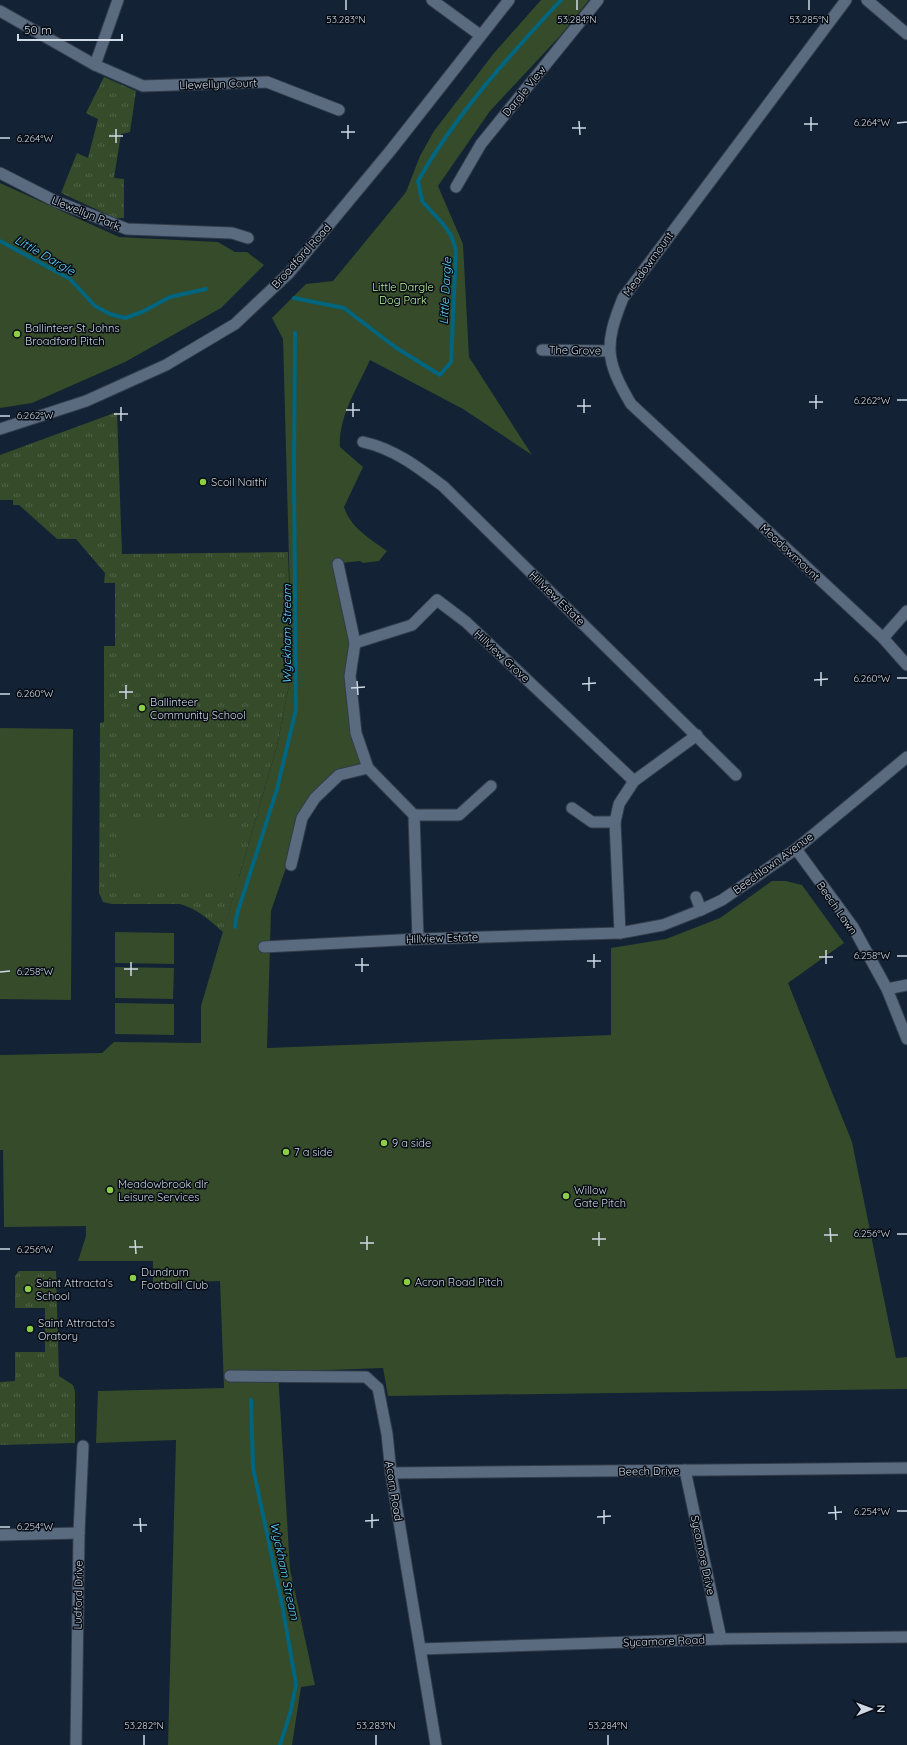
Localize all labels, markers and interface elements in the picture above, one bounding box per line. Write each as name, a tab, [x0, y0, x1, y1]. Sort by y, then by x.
text: 53.283°N	[326, 13, 366, 26]
text: 53.284°N	[557, 13, 597, 26]
text: 53.285°N	[789, 13, 829, 26]
scale bar	[18, 16, 122, 42]
text: 50 m	[24, 22, 52, 37]
street label: Dargle View	[499, 63, 549, 119]
street label: Llewellyn Court	[179, 76, 257, 92]
text: 6.264°W	[854, 116, 891, 129]
text: 6.264°W	[17, 132, 54, 145]
street label: Llewellyn Park	[50, 193, 122, 233]
street label: Broadford Road	[268, 221, 334, 291]
street label: Meadowmount	[620, 229, 676, 299]
water label: Little Dargle	[12, 232, 79, 279]
water label: Little Dargle	[436, 256, 454, 325]
park label: Little Dargle Dog Park	[372, 280, 434, 307]
place label: Ballinteer St Johns Broadford Pitch	[25, 321, 120, 348]
marker: Ballinteer St Johns Broadford Pitch	[12, 329, 22, 339]
street label: The Grove	[549, 343, 601, 357]
text: 6.262°W	[854, 394, 891, 407]
text: 6.262°W	[17, 409, 54, 422]
place label: Scoil Naithí	[211, 475, 267, 489]
marker: Scoil Naithí	[198, 477, 208, 487]
street label: Meadowmount	[757, 521, 823, 583]
street label: Hillview Estate	[526, 568, 588, 628]
water label: Wyckham Stream	[279, 583, 294, 684]
street label: Hillview Grove	[471, 627, 533, 685]
text: 6.260°W	[853, 672, 891, 685]
text: 6.260°W	[16, 687, 54, 700]
place label: Ballinteer Community School	[150, 695, 246, 722]
marker: Ballinteer Community School	[137, 703, 147, 713]
street label: Beechlawn Avenue	[730, 829, 816, 897]
street label: Beech Lawn	[814, 879, 860, 937]
street label: Hillview Estate	[406, 930, 478, 946]
text: 6.258°W	[854, 949, 891, 962]
text: 6.258°W	[17, 965, 54, 978]
place label: 9 a side	[392, 1136, 431, 1150]
marker: 9 a side	[379, 1138, 389, 1148]
place label: 7 a side	[294, 1145, 333, 1159]
marker: 7 a side	[281, 1147, 291, 1157]
place label: Meadowbrook dlr Leisure Services	[118, 1177, 209, 1204]
place label: Willow Gate Pitch	[574, 1183, 626, 1210]
marker: Meadowbrook dlr Leisure Services	[105, 1185, 115, 1195]
marker: Willow Gate Pitch	[561, 1191, 571, 1201]
text: 6.256°W	[854, 1227, 891, 1240]
text: 6.256°W	[17, 1243, 54, 1256]
place label: Dundrum Football Club	[141, 1265, 208, 1292]
marker: Dundrum Football Club	[128, 1273, 138, 1283]
place label: Acron Road Pitch	[415, 1275, 503, 1289]
place label: Saint Attracta's School	[36, 1276, 113, 1303]
marker: Acron Road Pitch	[402, 1277, 412, 1287]
marker: Saint Attracta's School	[23, 1284, 33, 1294]
place label: Saint Attracta's Oratory	[38, 1316, 115, 1343]
marker: Saint Attracta's Oratory	[25, 1324, 35, 1334]
street label: Acorn Road	[382, 1460, 406, 1522]
street label: Beech Drive	[618, 1463, 680, 1479]
text: 6.254°W	[854, 1505, 891, 1518]
street label: Sycamore Drive	[688, 1514, 718, 1596]
text: 6.254°W	[17, 1520, 54, 1533]
water label: Wyckham Stream	[267, 1521, 303, 1622]
street label: Ludford Drive	[70, 1560, 86, 1630]
street label: Sycamore Road	[623, 1633, 705, 1649]
north arrow	[851, 1689, 891, 1729]
text: N	[874, 1705, 888, 1713]
text: 53.282°N	[124, 1719, 164, 1732]
text: 53.283°N	[356, 1719, 396, 1732]
text: 53.284°N	[588, 1719, 628, 1732]

